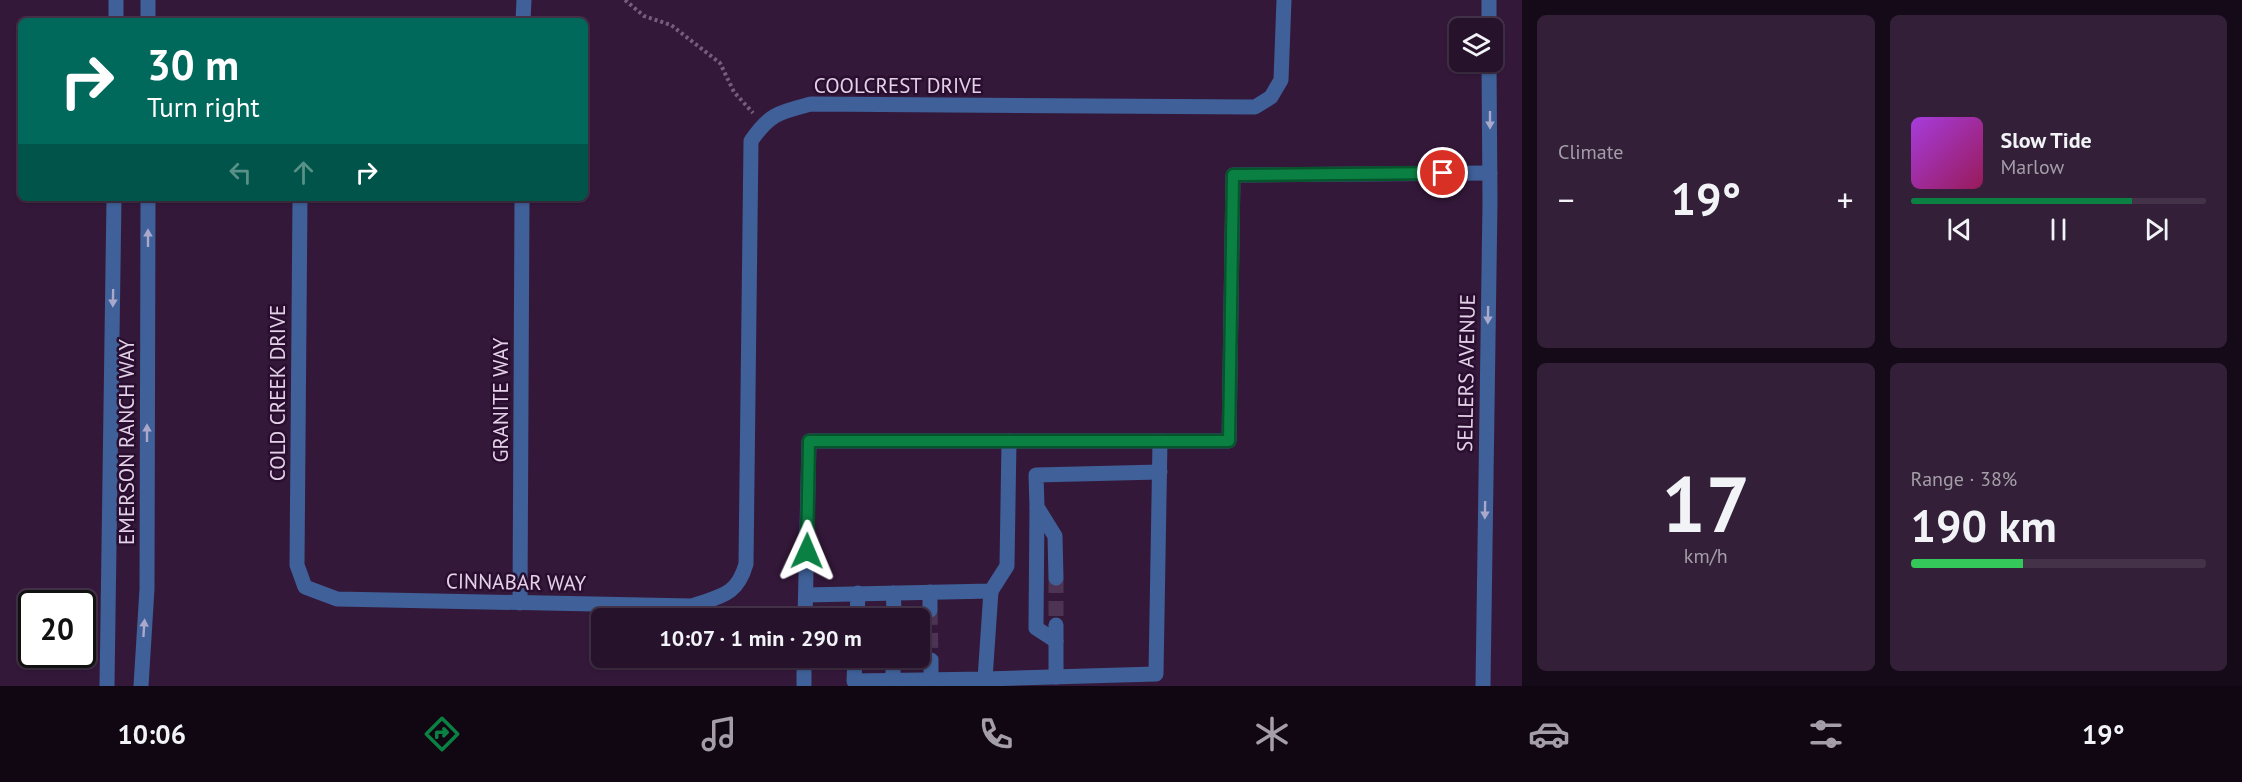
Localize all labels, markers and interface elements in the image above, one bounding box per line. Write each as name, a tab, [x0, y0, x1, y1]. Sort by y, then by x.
map controls	[1449, 18, 1503, 72]
button: layers	[1449, 18, 1503, 72]
text: 30 m	[147, 37, 239, 92]
icon: right	[48, 42, 126, 120]
street label: COOLCREST DRIVE	[814, 72, 982, 99]
text: Turn right	[147, 90, 260, 124]
one-way arrow	[1485, 110, 1495, 129]
text: Slow Tide	[2001, 126, 2092, 154]
text: Climate	[1558, 139, 1624, 165]
pin	[1417, 147, 1468, 198]
text: Marlow	[2001, 154, 2064, 180]
icon: left	[224, 156, 257, 189]
icon: ahead	[287, 156, 320, 189]
icon: right	[350, 156, 383, 189]
icon: arrive	[1426, 156, 1459, 189]
text: 19°	[1670, 169, 1741, 227]
text: −	[1558, 178, 1575, 221]
text: +	[1837, 178, 1853, 221]
icon: previous	[1943, 213, 1976, 246]
icon: pause	[2042, 213, 2075, 246]
icon: next	[2140, 213, 2173, 246]
one-way arrow	[143, 228, 153, 247]
one-way arrow	[108, 289, 118, 308]
street label: SELLERS AVENUE	[1451, 294, 1481, 452]
street label: COLD CREEK DRIVE	[264, 305, 291, 481]
one-way arrow	[1483, 305, 1493, 324]
street label: GRANITE WAY	[487, 337, 514, 462]
street label: EMERSON RANCH WAY	[113, 339, 140, 545]
one-way arrow	[142, 423, 152, 442]
text: 17	[1662, 453, 1750, 554]
text: Range · 38%	[1911, 466, 2017, 492]
text: 190 km	[1911, 496, 2057, 554]
one-way arrow	[1481, 500, 1490, 519]
position arrow	[775, 519, 839, 583]
text: km/h	[1684, 543, 1728, 569]
street label: CINNABAR WAY	[446, 567, 587, 597]
speed limit sign: 20	[18, 590, 96, 668]
one-way arrow	[139, 618, 148, 637]
text: 10:07 · 1 min · 290 m	[659, 624, 862, 652]
icon: directions	[421, 713, 463, 755]
icon: music	[698, 713, 740, 755]
icon: phone	[975, 713, 1017, 755]
icon: climate	[1251, 713, 1293, 755]
icon: car	[1528, 713, 1570, 755]
icon: filters	[1805, 713, 1847, 755]
text: 10:06	[117, 717, 186, 751]
text: 19°	[2082, 717, 2124, 751]

